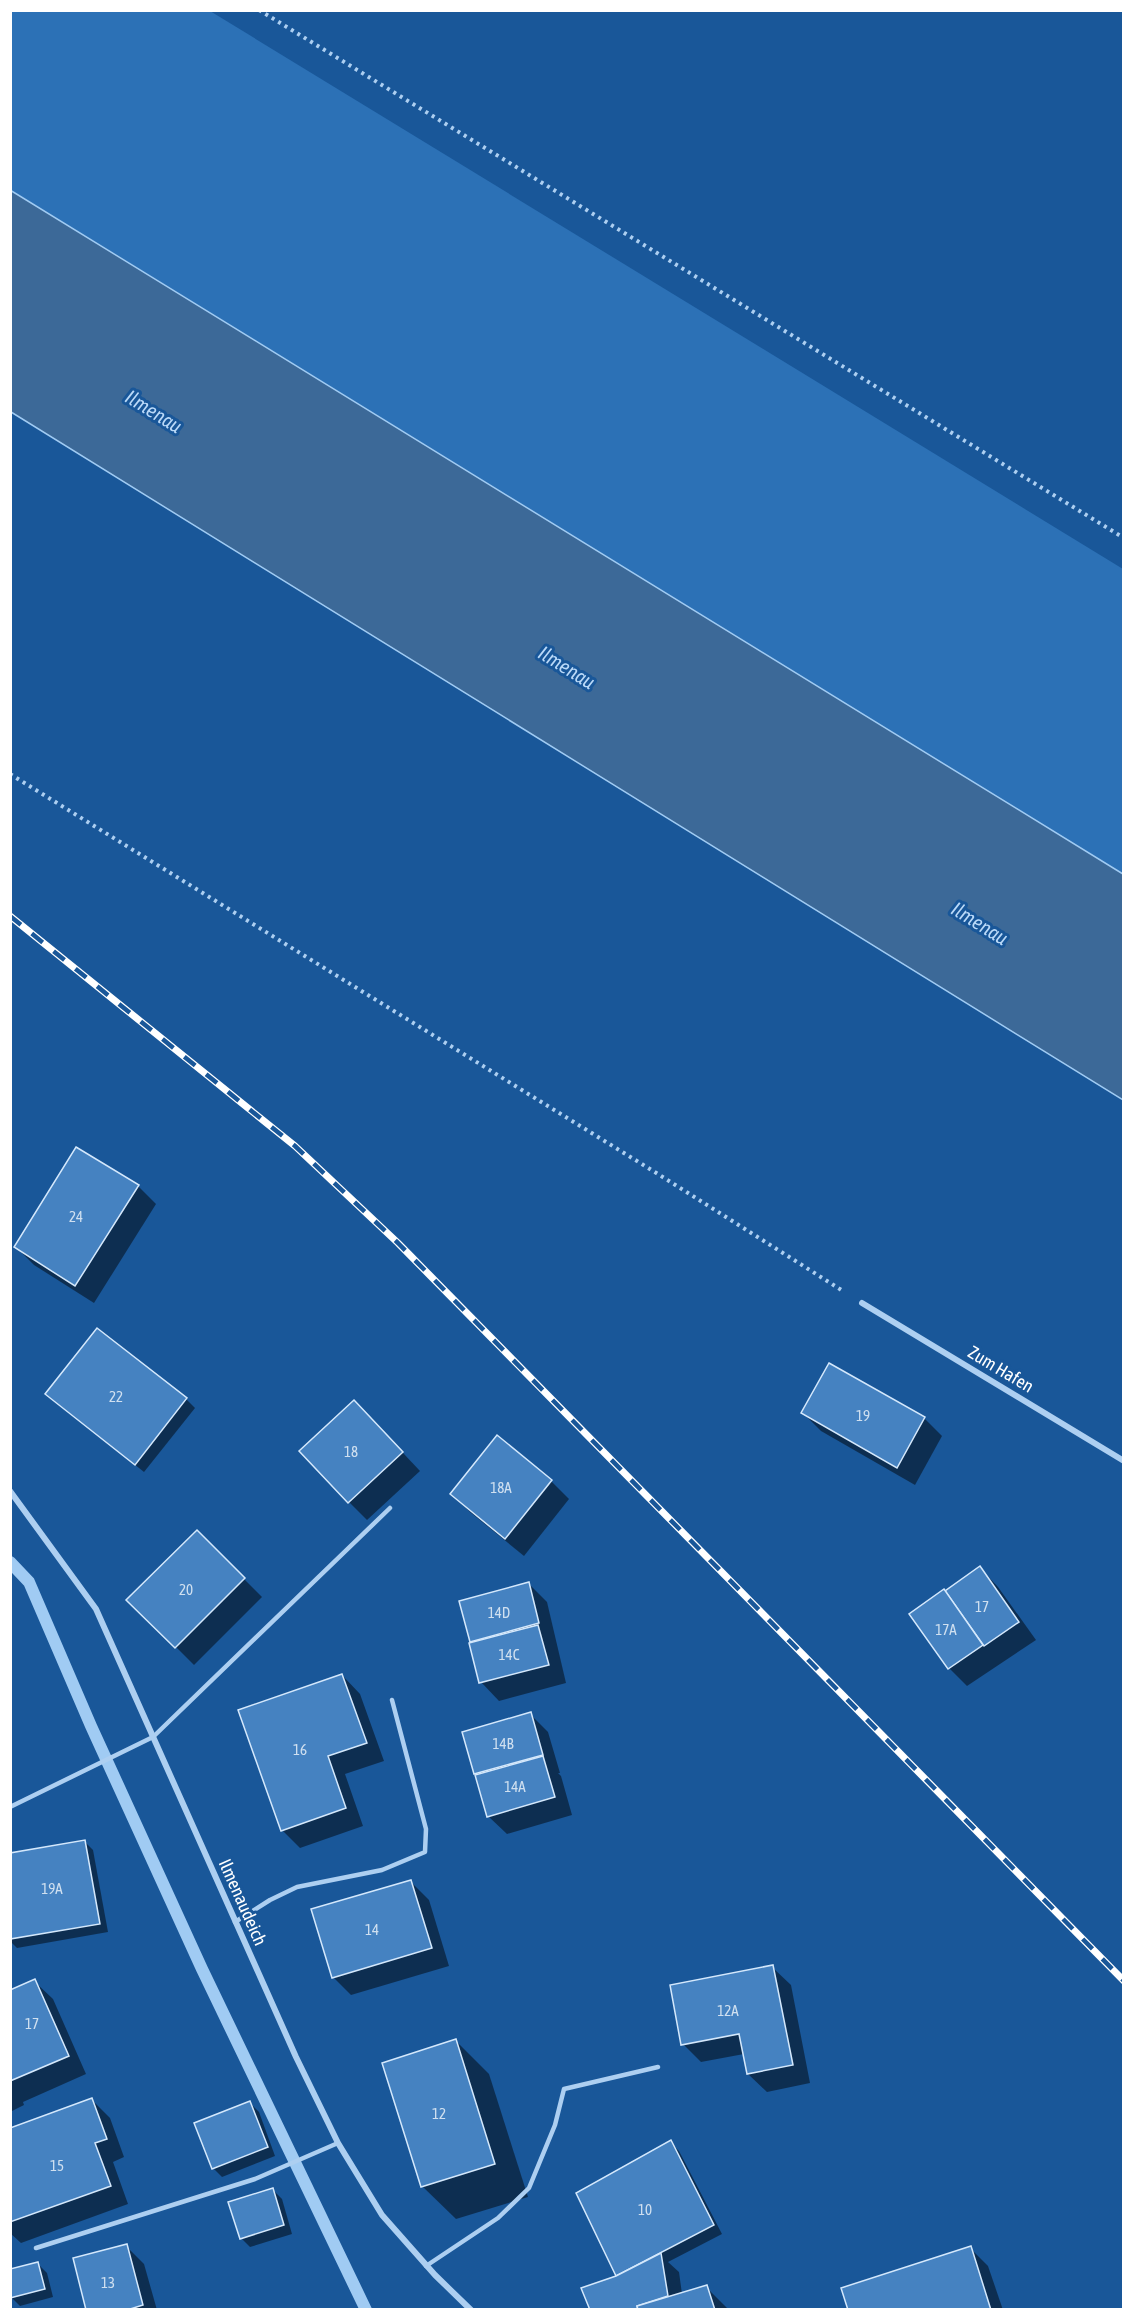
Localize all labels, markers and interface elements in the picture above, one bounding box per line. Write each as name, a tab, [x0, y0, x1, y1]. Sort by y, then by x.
water label: Ilmenau	[121, 385, 187, 438]
water label: Ilmenau	[534, 641, 600, 694]
water label: Ilmenau	[947, 897, 1013, 950]
house number: 24	[69, 1208, 83, 1225]
street label: Zum Hafen	[964, 1341, 1038, 1397]
house number: 22	[109, 1388, 123, 1405]
house number: 19	[856, 1407, 870, 1424]
house number: 18	[344, 1443, 358, 1460]
house number: 18A	[490, 1479, 512, 1496]
house number: 20	[179, 1581, 193, 1598]
house number: 17	[975, 1598, 989, 1615]
house number: 14D	[488, 1604, 510, 1621]
house number: 17A	[935, 1621, 957, 1638]
house number: 14C	[499, 1646, 520, 1663]
house number: 14B	[492, 1735, 514, 1752]
house number: 16	[293, 1741, 307, 1758]
house number: 14A	[504, 1778, 526, 1795]
street label: Ilmenaudeich	[215, 1855, 271, 1949]
house number: 19A	[41, 1880, 63, 1897]
house number: 14	[365, 1921, 379, 1938]
house number: 12A	[717, 2002, 739, 2019]
house number: 17	[25, 2015, 39, 2032]
house number: 12	[432, 2105, 446, 2122]
house number: 15	[50, 2157, 64, 2174]
house number: 10	[638, 2201, 652, 2218]
house number: 13	[101, 2274, 115, 2291]

